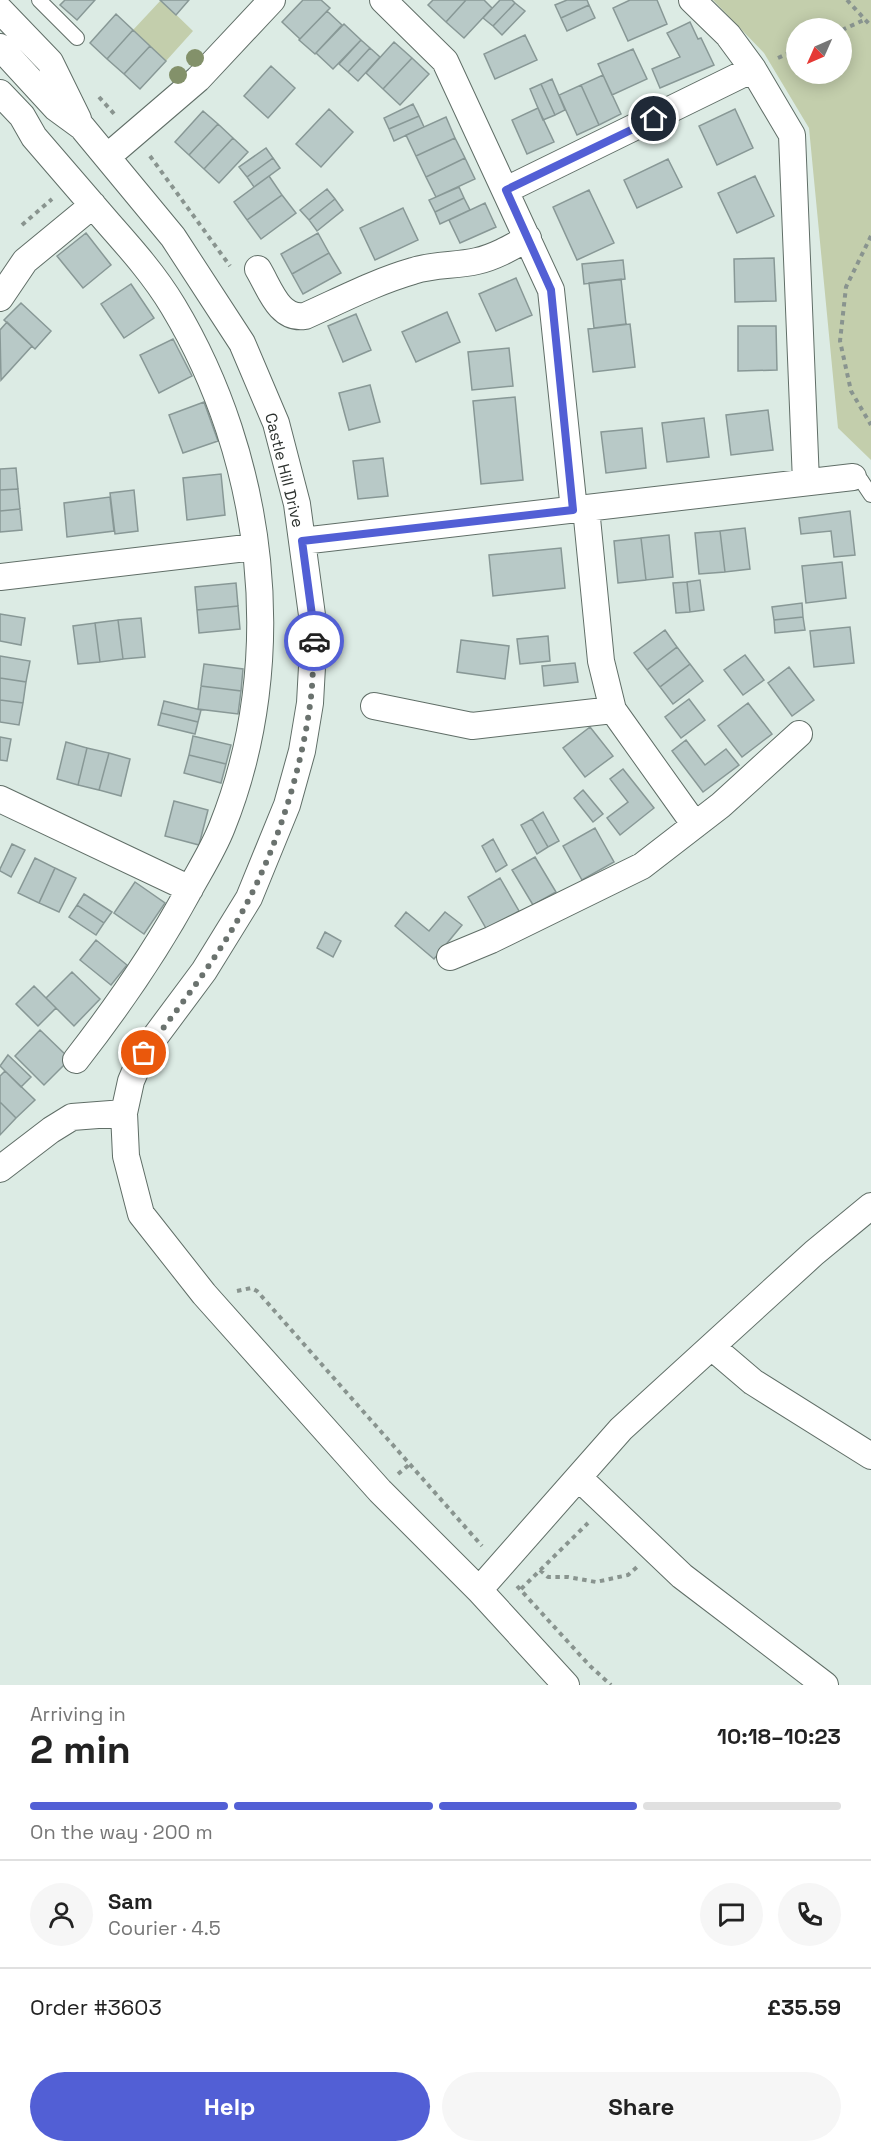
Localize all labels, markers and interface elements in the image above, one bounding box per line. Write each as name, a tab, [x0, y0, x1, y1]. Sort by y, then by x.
north arrow	[786, 18, 852, 84]
map controls	[786, 18, 852, 84]
pin	[628, 93, 679, 144]
icon: home	[637, 102, 670, 135]
street label: Castle Hill Drive	[260, 411, 309, 530]
courier	[284, 611, 344, 671]
icon: car	[298, 625, 331, 658]
pin	[118, 1027, 169, 1078]
icon: bag	[127, 1036, 160, 1069]
text: Arriving in	[30, 1701, 126, 1727]
text: 10:18–10:23	[717, 1722, 841, 1750]
text: 2 min	[30, 1725, 131, 1774]
text: On the way · 200 m	[30, 1819, 213, 1845]
button: person	[30, 1883, 93, 1946]
button: chat	[700, 1883, 763, 1946]
button: phone	[778, 1883, 841, 1946]
text: Sam	[108, 1887, 153, 1915]
text: Courier · 4.5	[108, 1915, 221, 1941]
text: Order #3603	[30, 1993, 162, 2021]
text: £35.59	[767, 1993, 841, 2021]
button: Help	[30, 2072, 430, 2141]
button: Share	[442, 2072, 841, 2141]

